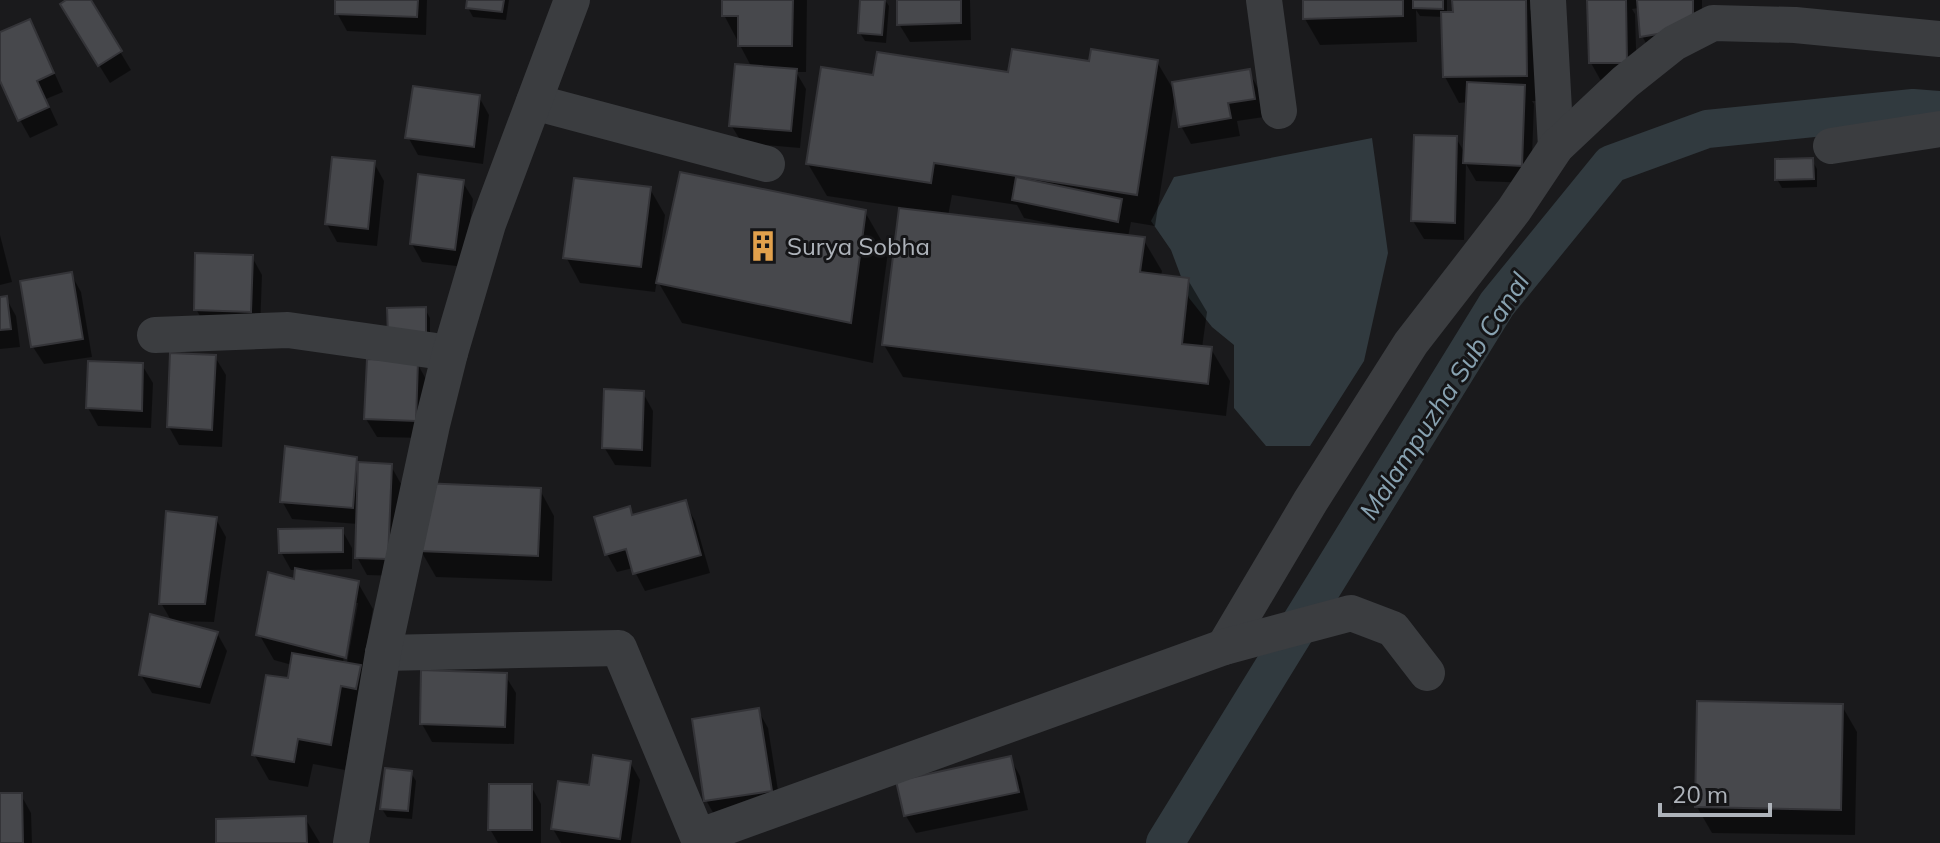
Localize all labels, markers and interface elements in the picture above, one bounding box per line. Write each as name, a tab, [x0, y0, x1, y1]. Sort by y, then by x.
building icon: Surya Sobha	[746, 229, 780, 263]
place label: Surya Sobha	[787, 231, 930, 261]
water label: Malampuzha Sub Canal	[1352, 266, 1537, 526]
scale bar	[1660, 767, 1770, 817]
text: 20 m	[1672, 779, 1728, 809]

